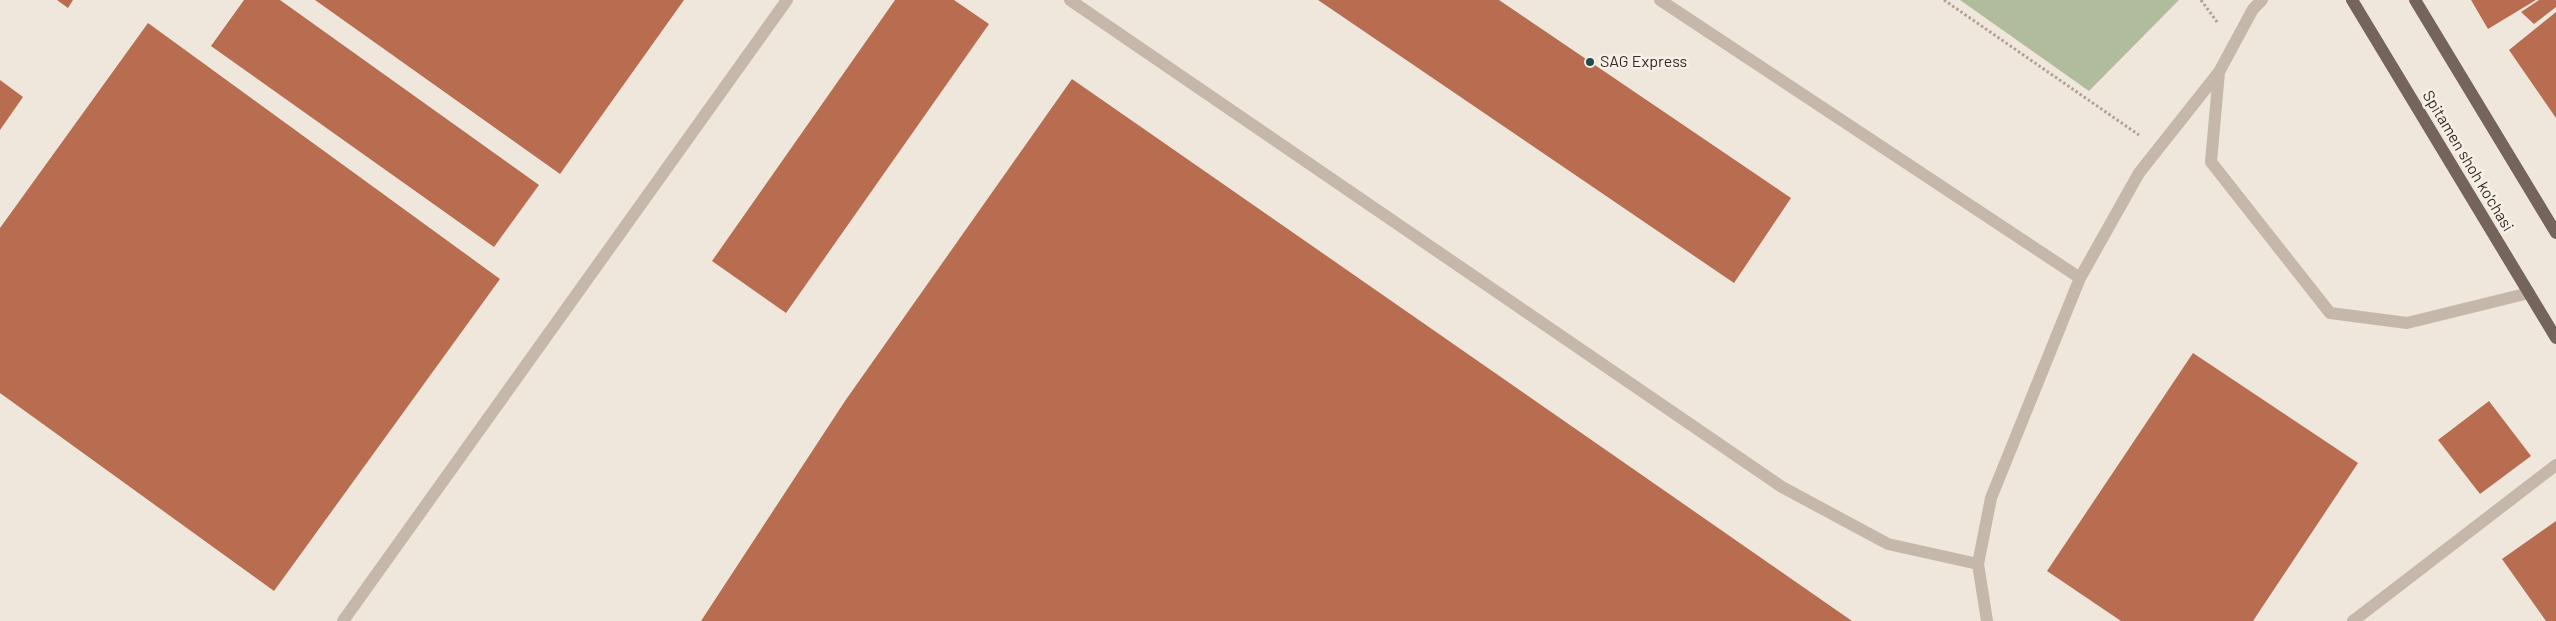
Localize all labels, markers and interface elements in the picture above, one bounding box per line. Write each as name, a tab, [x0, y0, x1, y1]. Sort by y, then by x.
place label: SAG Express	[1600, 52, 1687, 72]
marker: SAG Express	[1584, 56, 1596, 68]
street label: Spitamen shoh ko'chasi	[2418, 87, 2518, 235]

